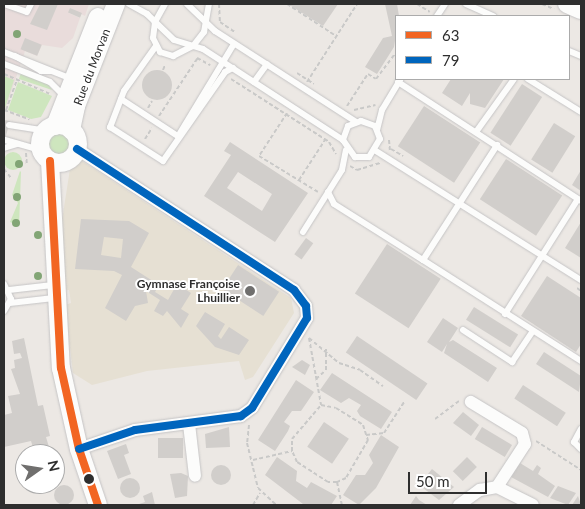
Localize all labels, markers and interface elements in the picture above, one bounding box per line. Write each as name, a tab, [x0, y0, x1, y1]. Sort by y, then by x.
legend	[395, 15, 570, 80]
text: 63	[442, 26, 459, 44]
street label: Rue du Morvan	[71, 27, 113, 107]
text: 79	[442, 51, 459, 69]
place label: Gymnase Françoise Lhuillier	[137, 277, 240, 305]
marker: Gymnase Françoise Lhuillier	[244, 285, 256, 297]
north arrow	[15, 444, 65, 494]
text: N	[45, 459, 64, 473]
scale bar	[410, 462, 489, 494]
text: 50 m	[416, 472, 450, 490]
unlabelled marker	[84, 474, 94, 484]

